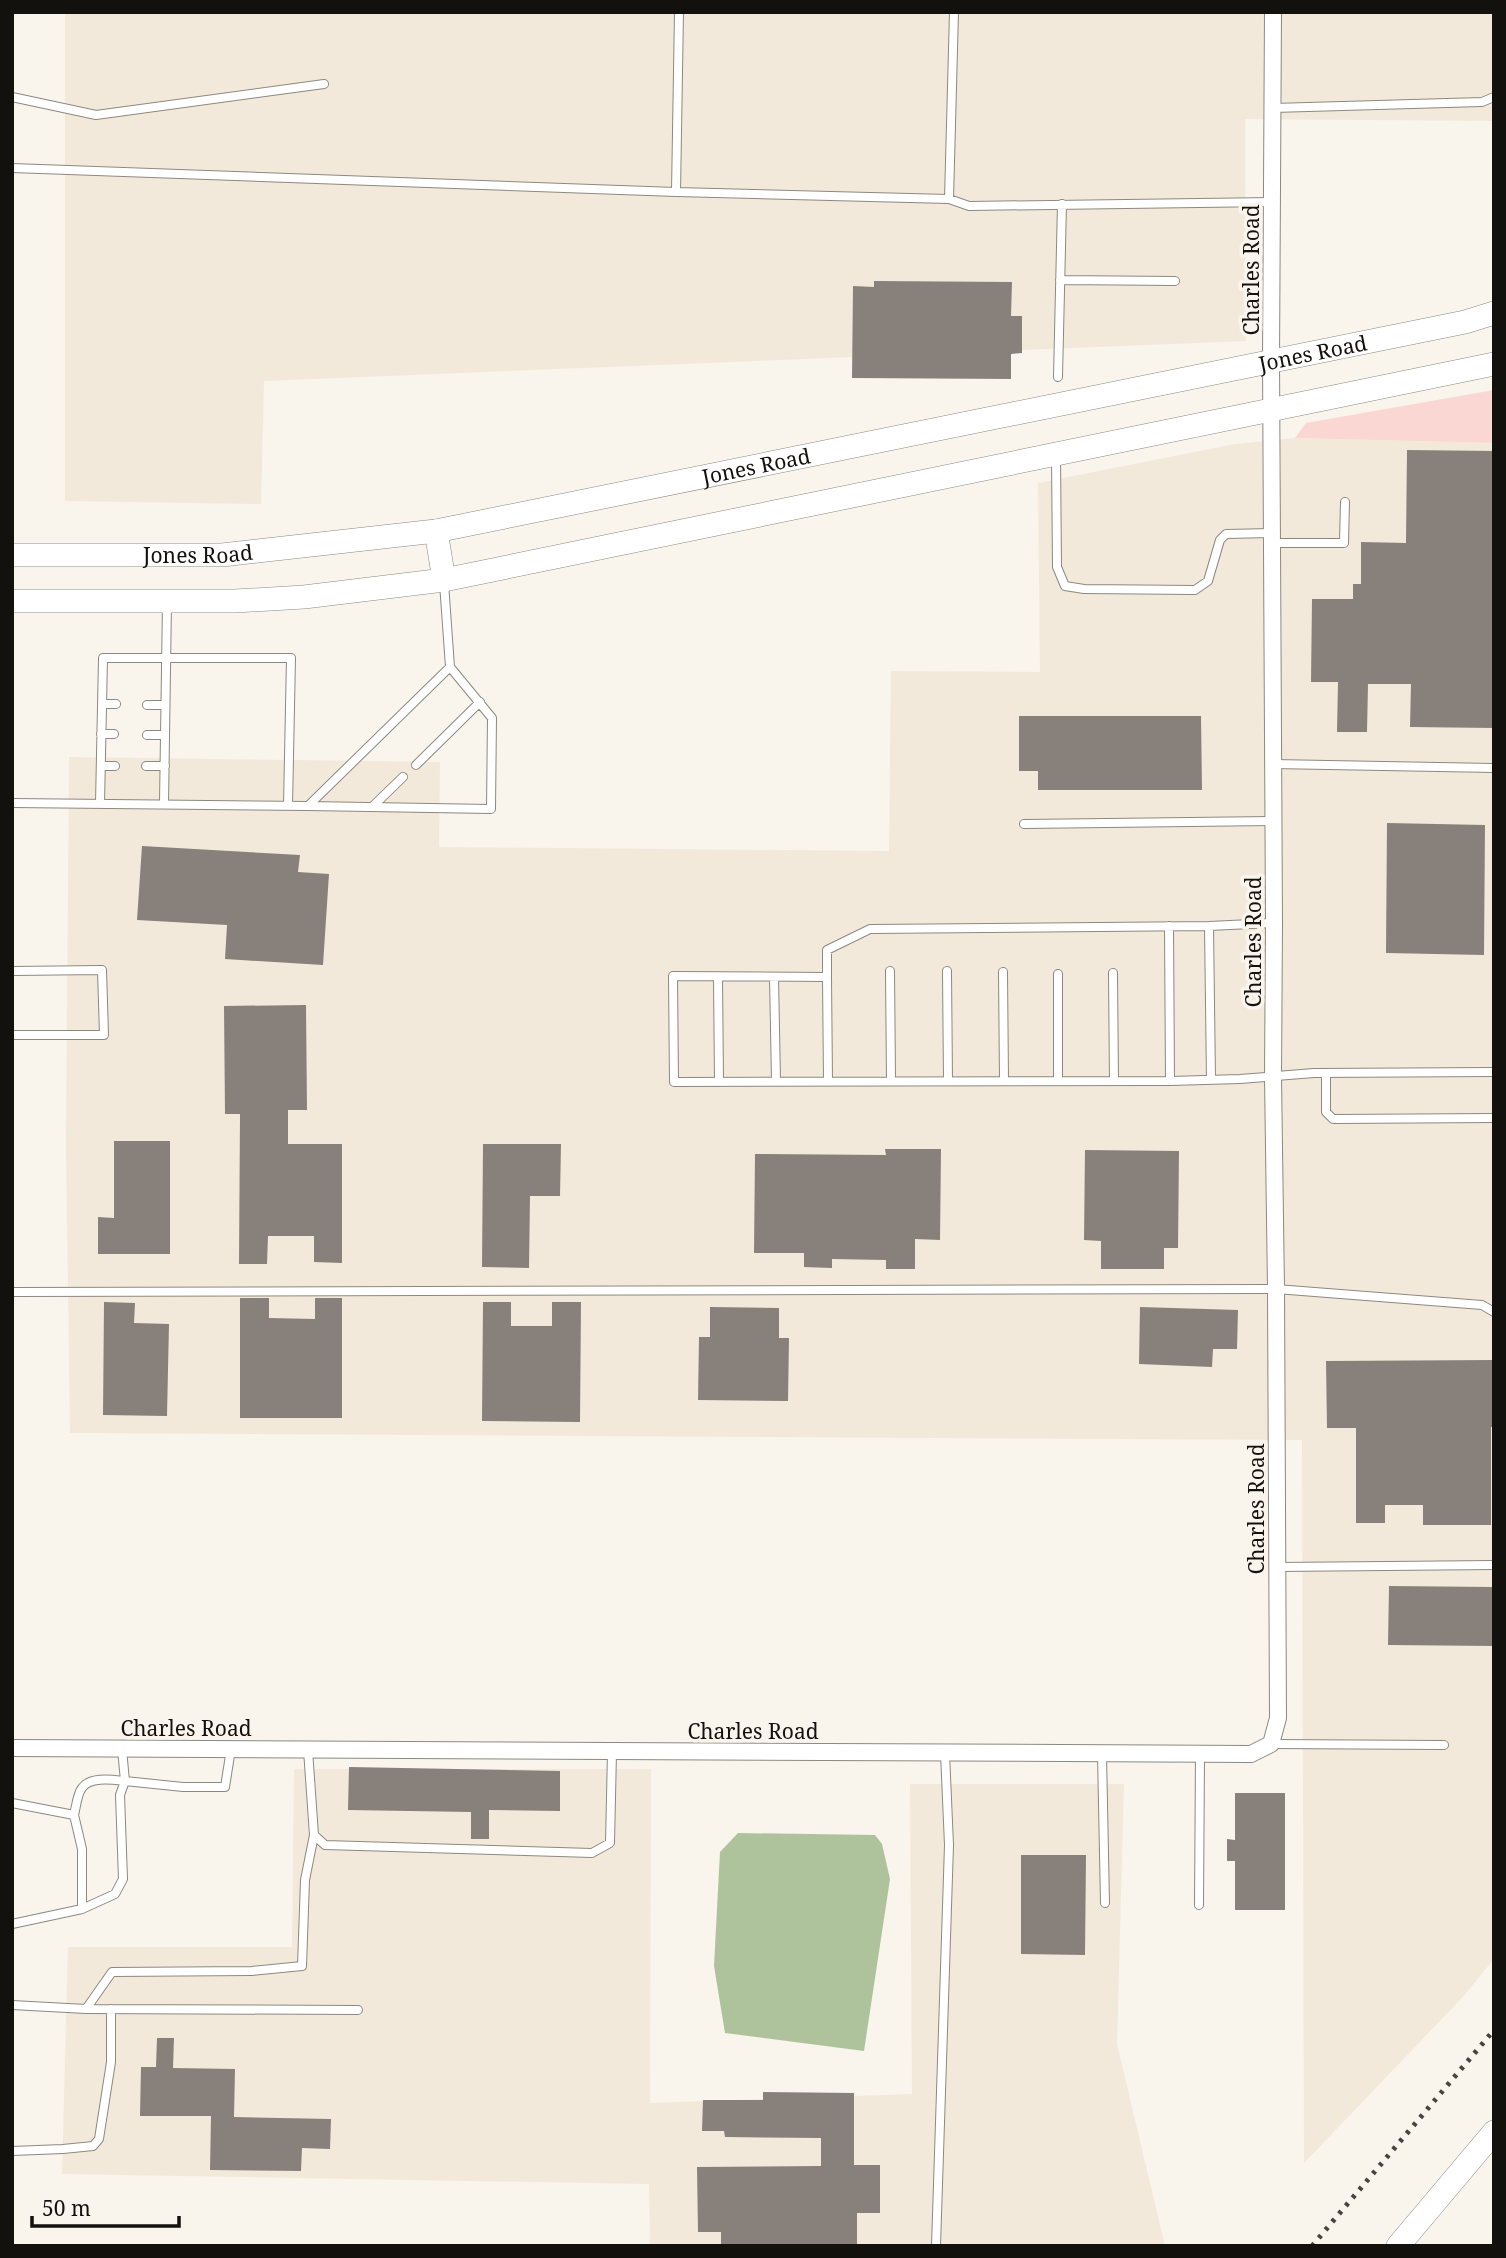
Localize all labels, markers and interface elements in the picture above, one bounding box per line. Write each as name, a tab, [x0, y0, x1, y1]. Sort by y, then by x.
street label: Charles Road	[1237, 204, 1265, 336]
street label: Jones Road	[1255, 328, 1370, 378]
street label: Jones Road	[698, 441, 813, 491]
street label: Jones Road	[142, 538, 254, 570]
street label: Charles Road	[1239, 876, 1267, 1008]
street label: Charles Road	[1242, 1443, 1270, 1575]
street label: Charles Road	[120, 1714, 252, 1742]
street label: Charles Road	[687, 1717, 819, 1745]
scale bar	[32, 2184, 178, 2228]
text: 50 m	[42, 2194, 91, 2222]

